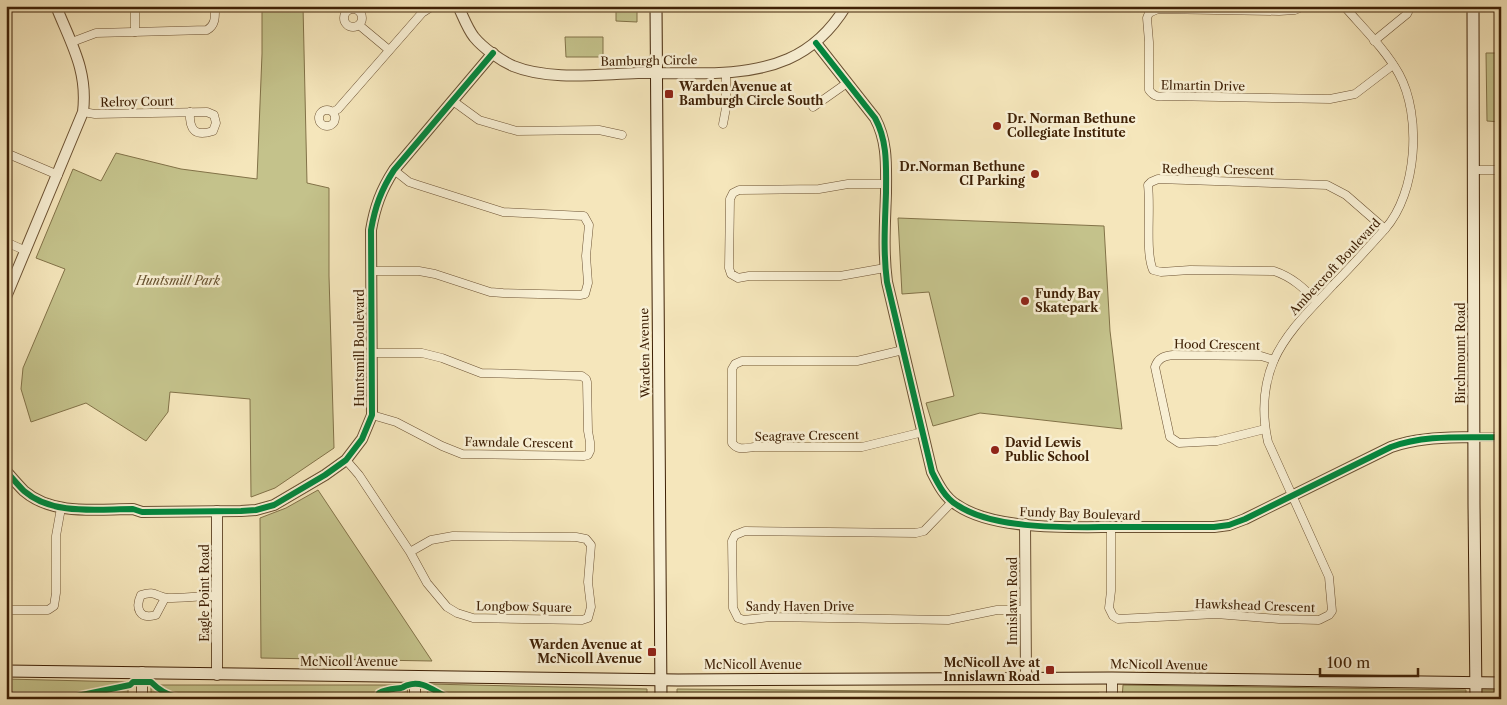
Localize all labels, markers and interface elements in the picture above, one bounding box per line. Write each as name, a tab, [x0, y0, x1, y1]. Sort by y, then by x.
street label: Bamburgh Circle	[600, 52, 698, 69]
street label: Elmartin Drive	[1161, 77, 1245, 94]
place label: Warden Avenue at Bamburgh Circle South	[678, 79, 824, 108]
marker: Warden Avenue at Bamburgh Circle South	[663, 88, 675, 100]
street label: Relroy Court	[100, 93, 175, 110]
place label: Dr. Norman Bethune Collegiate Institute	[1007, 111, 1136, 140]
marker: Dr. Norman Bethune Collegiate Institute	[991, 120, 1003, 132]
place label: Dr.Norman Bethune CI Parking	[899, 159, 1026, 188]
street label: Redheugh Crescent	[1162, 161, 1275, 178]
marker: Dr.Norman Bethune CI Parking	[1029, 168, 1041, 180]
street label: Ambercroft Boulevard	[1285, 215, 1384, 319]
park label: Huntsmill Park	[135, 273, 221, 288]
place label: Fundy Bay Skatepark	[1035, 286, 1101, 315]
street label: Huntsmill Boulevard	[352, 289, 367, 407]
marker: Fundy Bay Skatepark	[1019, 295, 1031, 307]
street label: Birchmount Road	[1453, 302, 1468, 404]
street label: Warden Avenue	[636, 308, 653, 399]
street label: Hood Crescent	[1174, 336, 1261, 353]
street label: Seagrave Crescent	[755, 427, 860, 444]
street label: Fawndale Crescent	[464, 434, 574, 451]
place label: David Lewis Public School	[1005, 435, 1089, 464]
marker: David Lewis Public School	[989, 444, 1001, 456]
street label: Fundy Bay Boulevard	[1019, 504, 1142, 523]
street label: Eagle Point Road	[197, 543, 212, 642]
street label: Innislawn Road	[1005, 556, 1020, 645]
street label: Hawkshead Crescent	[1195, 596, 1316, 615]
street label: Longbow Square	[476, 598, 572, 615]
street label: Sandy Haven Drive	[746, 599, 855, 614]
place label: Warden Avenue at McNicoll Avenue	[528, 637, 642, 666]
scale bar	[1320, 645, 1417, 677]
marker: Warden Avenue at McNicoll Avenue	[646, 646, 658, 658]
text: 100 m	[1327, 653, 1370, 672]
street label: McNicoll Avenue	[300, 654, 398, 669]
place label: McNicoll Ave at Innislawn Road	[943, 655, 1040, 684]
street label: McNicoll Avenue	[1110, 656, 1208, 673]
street label: McNicoll Avenue	[704, 657, 802, 672]
marker: McNicoll Ave at Innislawn Road	[1044, 664, 1056, 676]

